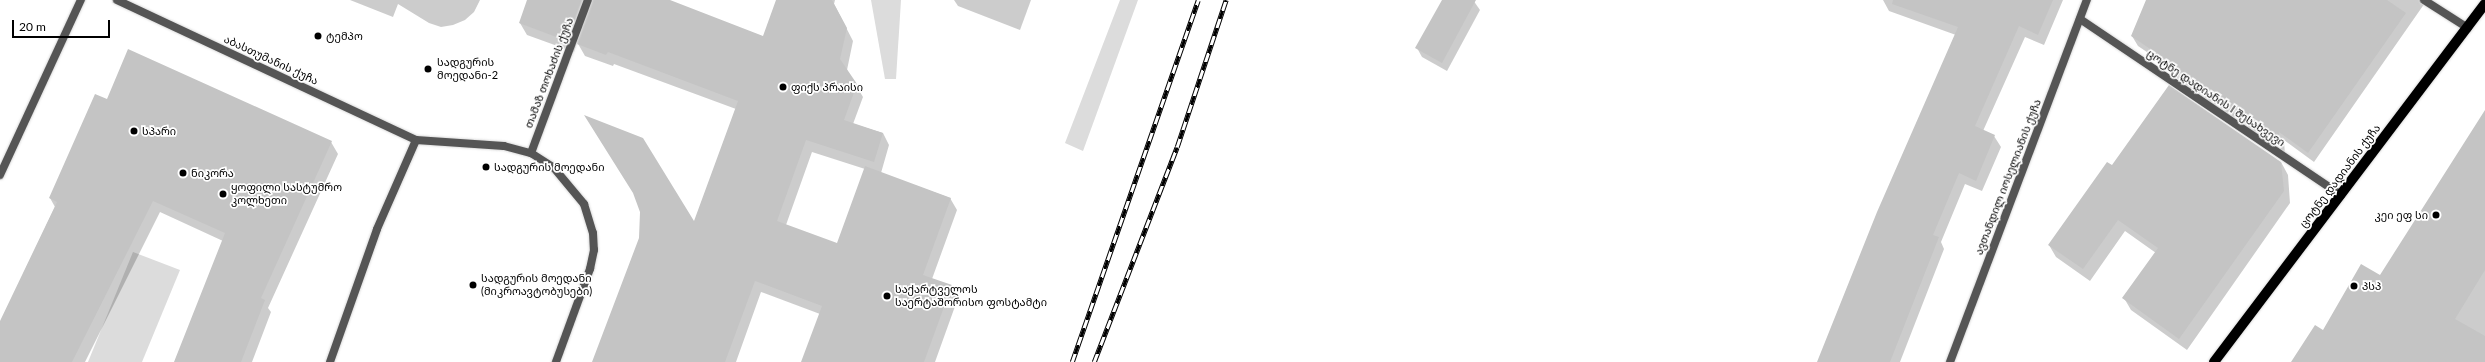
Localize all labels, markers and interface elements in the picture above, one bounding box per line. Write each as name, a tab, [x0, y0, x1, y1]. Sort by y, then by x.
scale bar	[14, 12, 112, 38]
street label: თამაზ თოხაძის ქუჩა	[522, 16, 576, 130]
text: 20 m	[19, 19, 46, 34]
place label: ტემპო	[326, 29, 363, 43]
marker: ტემპო	[313, 31, 323, 41]
street label: აბასთუმანის ქუჩა	[222, 32, 320, 88]
street label: ცოტნე დადიანის I შესახვევი	[2144, 47, 2288, 149]
place label: სადგურის მოედანი-2	[437, 56, 498, 82]
marker: სადგურის მოედანი-2	[422, 63, 434, 75]
place label: ფიქს პრაისი	[791, 80, 863, 94]
marker: ფიქს პრაისი	[778, 82, 788, 92]
street label: ავთანდილ იოსელიანის ქუჩა	[1972, 97, 2044, 257]
street label: ცოტნე დადიანის ქუჩა	[2297, 122, 2383, 230]
place label: სპარი	[142, 124, 176, 138]
marker: სპარი	[129, 126, 139, 136]
place label: სადგურის მოედანი	[494, 160, 605, 174]
marker: სადგურის მოედანი	[481, 162, 491, 172]
place label: ნიკორა	[191, 166, 234, 180]
marker: ნიკორა	[178, 168, 188, 178]
place label: ყოფილი სასტუმრო კოლხეთი	[231, 181, 342, 207]
marker: ყოფილი სასტუმრო კოლხეთი	[218, 189, 228, 199]
place label: კეი ეფ სი	[2374, 208, 2428, 222]
marker: კეი ეფ სი	[2431, 210, 2441, 220]
place label: სადგურის მოედანი (მიკროავტობუსები)	[481, 272, 592, 298]
place label: პსპ	[2362, 279, 2381, 293]
marker: სადგურის მოედანი (მიკროავტობუსები)	[468, 280, 478, 290]
marker: პსპ	[2349, 281, 2359, 291]
place label: საქარტველოს საერტაშორისო ფოსტამტი	[895, 283, 1047, 309]
marker: საქარტველოს საერტაშორისო ფოსტამტი	[882, 291, 892, 301]

